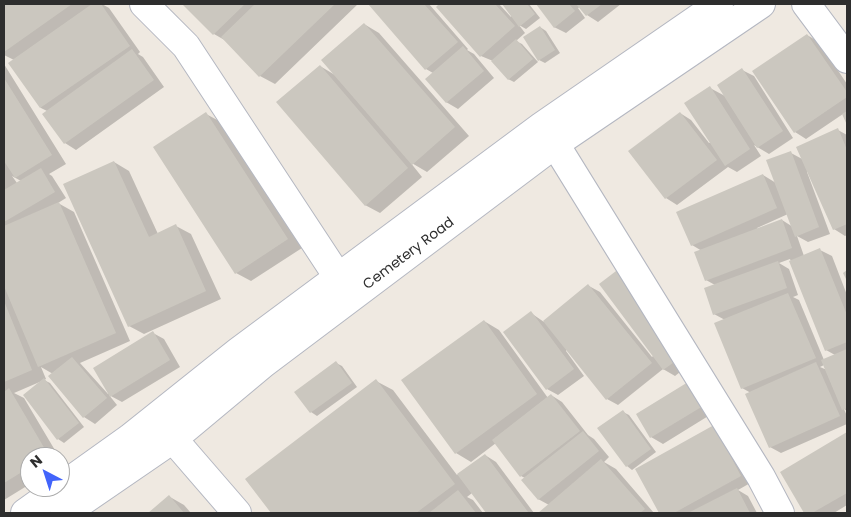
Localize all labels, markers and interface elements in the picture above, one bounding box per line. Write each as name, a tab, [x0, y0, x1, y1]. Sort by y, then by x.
street label: Cemetery Road	[360, 214, 458, 294]
north arrow	[20, 447, 70, 497]
text: N	[26, 450, 46, 472]

